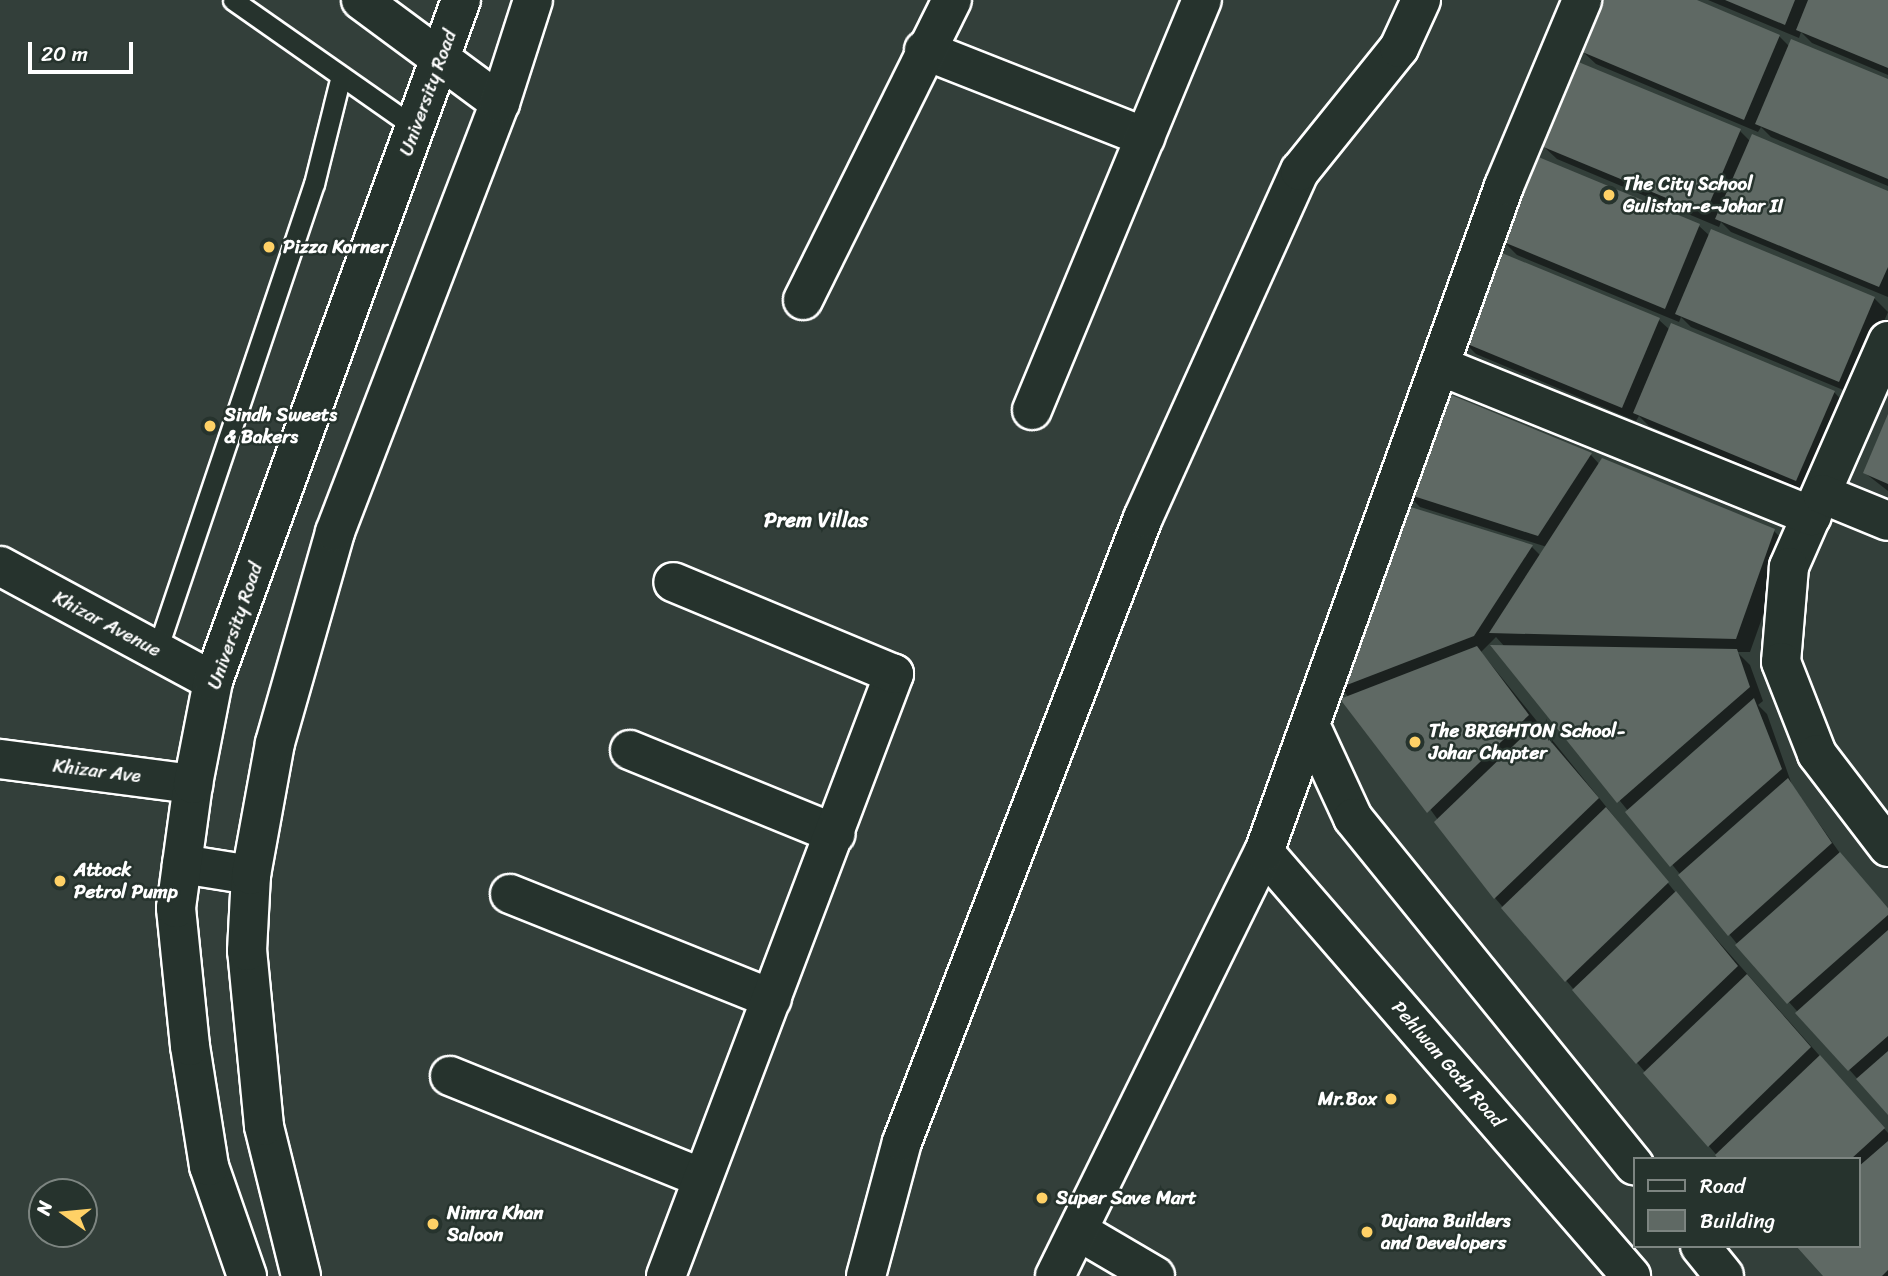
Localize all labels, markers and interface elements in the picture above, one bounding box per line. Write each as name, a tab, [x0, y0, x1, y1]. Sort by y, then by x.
street label: University Road	[395, 27, 461, 159]
scale bar	[32, 28, 136, 72]
text: 20 m	[41, 35, 88, 73]
place label: The City School Gulistan-e-Johar II	[1623, 173, 1783, 217]
marker: The City School Gulistan-e-Johar II	[1601, 187, 1617, 203]
place label: Pizza Korner	[283, 236, 389, 258]
marker: Pizza Korner	[261, 239, 277, 255]
place label: Sindh Sweets & Bakers	[224, 404, 337, 448]
marker: Sindh Sweets & Bakers	[202, 418, 218, 434]
district label: Prem Villas	[764, 507, 868, 533]
street label: University Road	[203, 560, 267, 692]
street label: Khizar Avenue	[49, 586, 165, 662]
place label: The BRIGHTON School- Johar Chapter	[1429, 720, 1626, 764]
marker: The BRIGHTON School- Johar Chapter	[1407, 734, 1423, 750]
street label: Khizar Ave	[51, 754, 143, 788]
place label: Attock Petrol Pump	[74, 859, 178, 903]
marker: Attock Petrol Pump	[52, 873, 68, 889]
street label: Pehlwan Goth Road	[1387, 996, 1509, 1132]
place label: Mr.Box	[1318, 1088, 1377, 1110]
marker: Mr.Box	[1383, 1091, 1399, 1107]
legend	[1632, 1157, 1860, 1248]
text: Road	[1700, 1167, 1745, 1205]
north arrow	[28, 1178, 98, 1248]
place label: Super Save Mart	[1056, 1187, 1197, 1209]
marker: Super Save Mart	[1034, 1190, 1050, 1206]
text: N	[27, 1197, 62, 1219]
place label: Nimra Khan Saloon	[447, 1202, 544, 1246]
text: Building	[1700, 1202, 1775, 1240]
place label: Dujana Builders and Developers	[1381, 1210, 1512, 1254]
marker: Nimra Khan Saloon	[425, 1216, 441, 1232]
marker: Dujana Builders and Developers	[1359, 1224, 1375, 1240]

